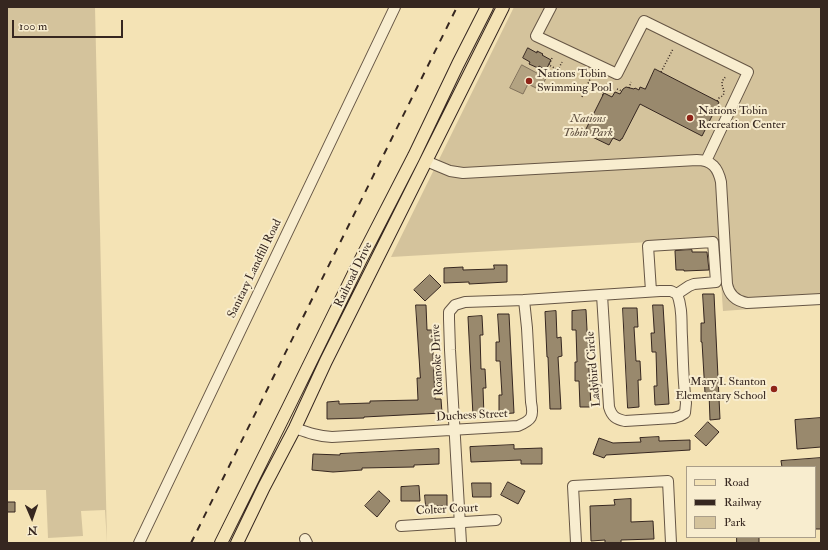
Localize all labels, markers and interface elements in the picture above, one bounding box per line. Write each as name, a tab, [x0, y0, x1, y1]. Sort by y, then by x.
scale bar	[14, 12, 125, 38]
text: 100 m	[19, 19, 47, 34]
place label: Nations Tobin Swimming Pool	[537, 67, 612, 95]
marker: Nations Tobin Swimming Pool	[524, 76, 534, 86]
place label: Nations Tobin Recreation Center	[698, 104, 786, 132]
park label: Nations Tobin Park	[563, 112, 613, 140]
marker: Nations Tobin Recreation Center	[685, 113, 695, 123]
street label: Sanitary Landfill Road	[225, 217, 285, 321]
street label: Railroad Drive	[332, 240, 376, 310]
street label: Roanoke Drive	[429, 324, 447, 396]
street label: Ladybird Circle	[584, 331, 604, 407]
place label: Mary I. Stanton Elementary School	[675, 375, 766, 403]
marker: Mary I. Stanton Elementary School	[769, 384, 779, 394]
street label: Duchess Street	[436, 407, 508, 425]
legend	[686, 466, 816, 538]
text: Road	[724, 475, 749, 490]
text: Railway	[724, 495, 761, 510]
north arrow	[12, 498, 52, 538]
street label: Colter Court	[415, 501, 479, 519]
text: Park	[724, 515, 746, 530]
text: N	[27, 524, 38, 537]

